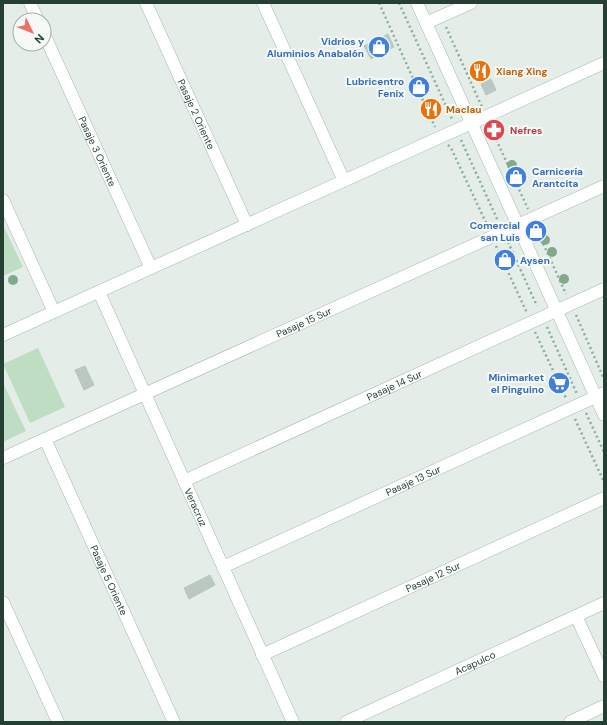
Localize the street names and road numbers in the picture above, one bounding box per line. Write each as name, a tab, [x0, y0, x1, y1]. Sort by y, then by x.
street label: Pasaje 2 Oriente	[175, 77, 218, 151]
street label: Pasaje 3 Oriente	[76, 114, 119, 189]
street label: Pasaje 15 Sur	[274, 304, 334, 340]
street label: Pasaje 14 Sur	[364, 367, 424, 403]
street label: Pasaje 13 Sur	[383, 462, 443, 498]
street label: Veracruz	[182, 486, 211, 529]
street label: Pasaje 5 Oriente	[88, 543, 131, 618]
street label: Pasaje 12 Sur	[403, 558, 463, 595]
street label: Acapulco	[452, 647, 497, 678]

